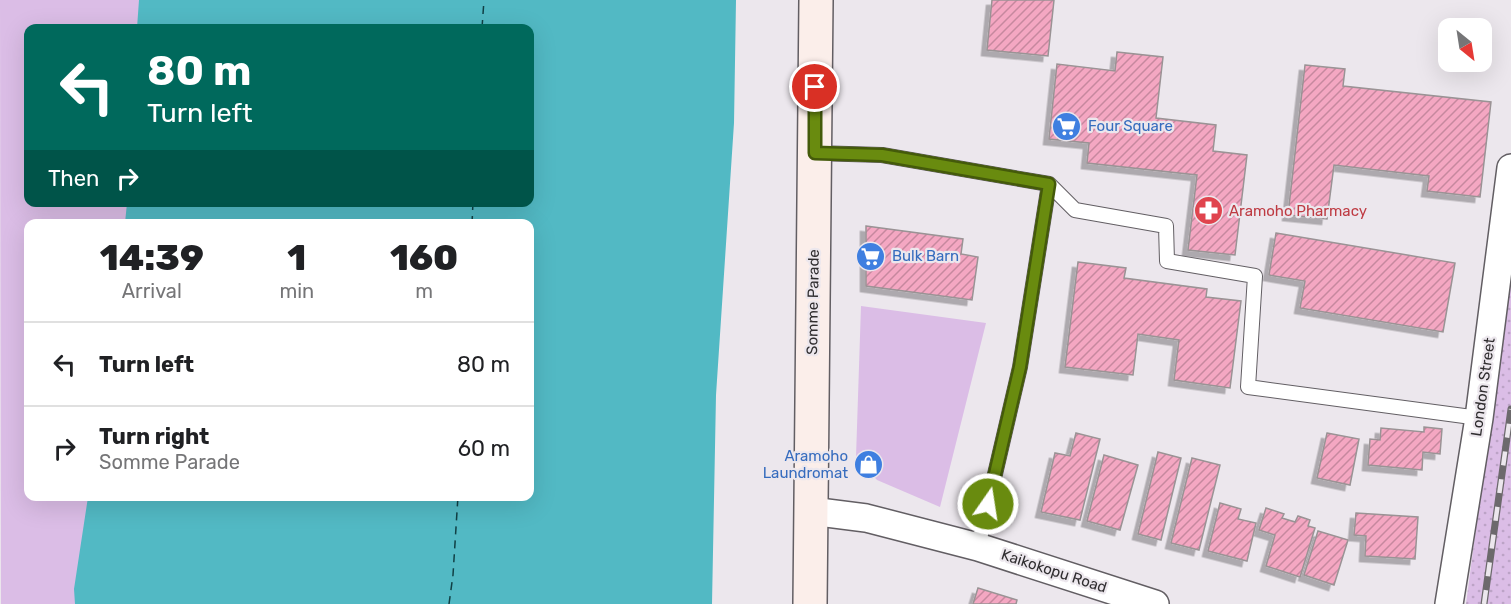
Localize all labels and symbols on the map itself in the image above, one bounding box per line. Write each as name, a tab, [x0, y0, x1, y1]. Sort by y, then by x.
north arrow	[1438, 18, 1492, 72]
pin	[789, 61, 840, 112]
supermarket icon: Four Square	[1051, 110, 1083, 142]
place label: Four Square	[1088, 117, 1173, 135]
pharmacy icon: Aramoho Pharmacy	[1192, 195, 1224, 227]
place label: Aramoho Pharmacy	[1229, 202, 1367, 220]
supermarket icon: Bulk Barn	[855, 240, 887, 272]
place label: Bulk Barn	[892, 247, 959, 265]
street label: Somme Parade	[803, 249, 823, 355]
street label: London Street	[1467, 336, 1499, 438]
place label: Aramoho Laundromat	[763, 447, 848, 482]
shop icon: Aramoho Laundromat	[853, 449, 885, 481]
position arrow	[956, 472, 1020, 536]
street label: Kaikokopu Road	[999, 545, 1109, 597]

